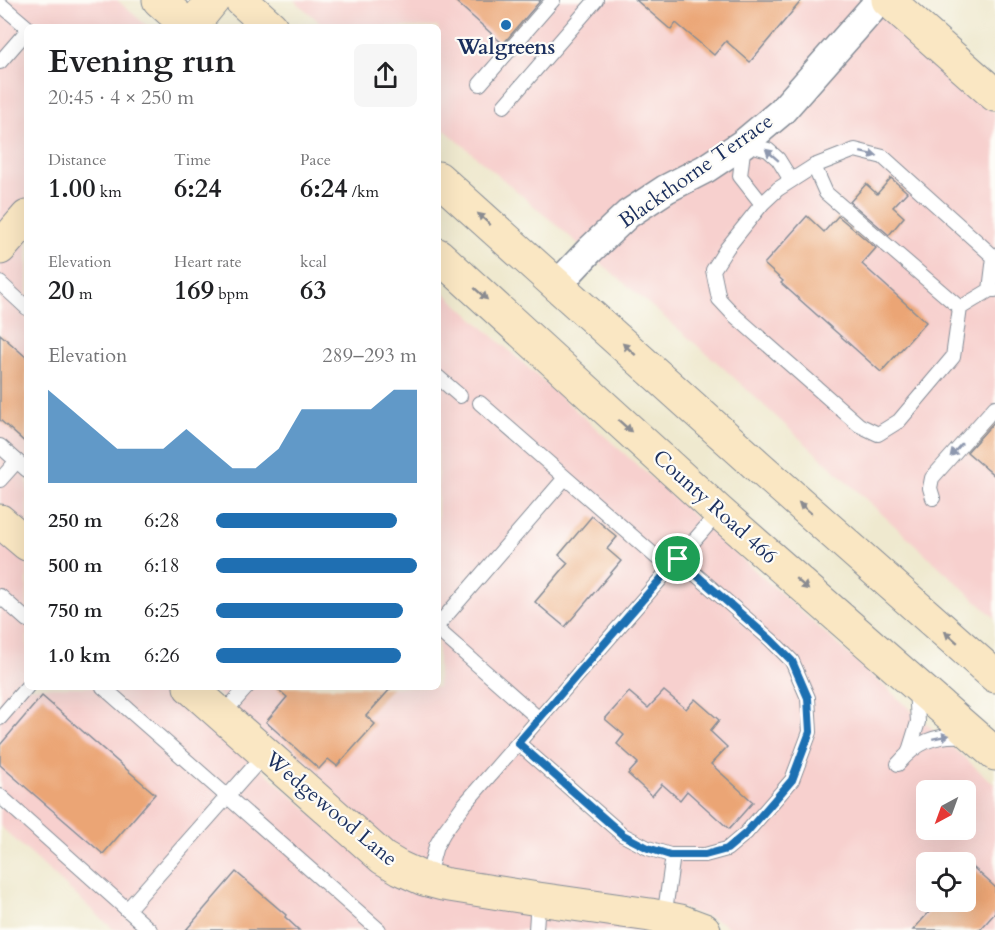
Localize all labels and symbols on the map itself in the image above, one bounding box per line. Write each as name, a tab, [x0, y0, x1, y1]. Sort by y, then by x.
marker: Walgreens	[499, 18, 513, 32]
place label: Walgreens	[456, 33, 555, 62]
street label: Blackthorne Terrace	[613, 107, 779, 235]
one-way arrow	[764, 149, 779, 162]
one-way arrow	[860, 149, 879, 159]
one-way arrow	[477, 213, 492, 226]
one-way arrow	[473, 287, 488, 300]
one-way arrow	[622, 343, 636, 357]
one-way arrow	[617, 419, 632, 432]
one-way arrow	[950, 442, 963, 457]
street label: County Road 466	[646, 443, 784, 571]
one-way arrow	[798, 502, 813, 515]
pin	[652, 533, 703, 584]
one-way arrow	[794, 577, 809, 591]
one-way arrow	[944, 631, 959, 644]
one-way arrow	[932, 732, 951, 741]
street label: Wedgewood Lane	[258, 744, 403, 873]
north arrow	[916, 780, 976, 840]

